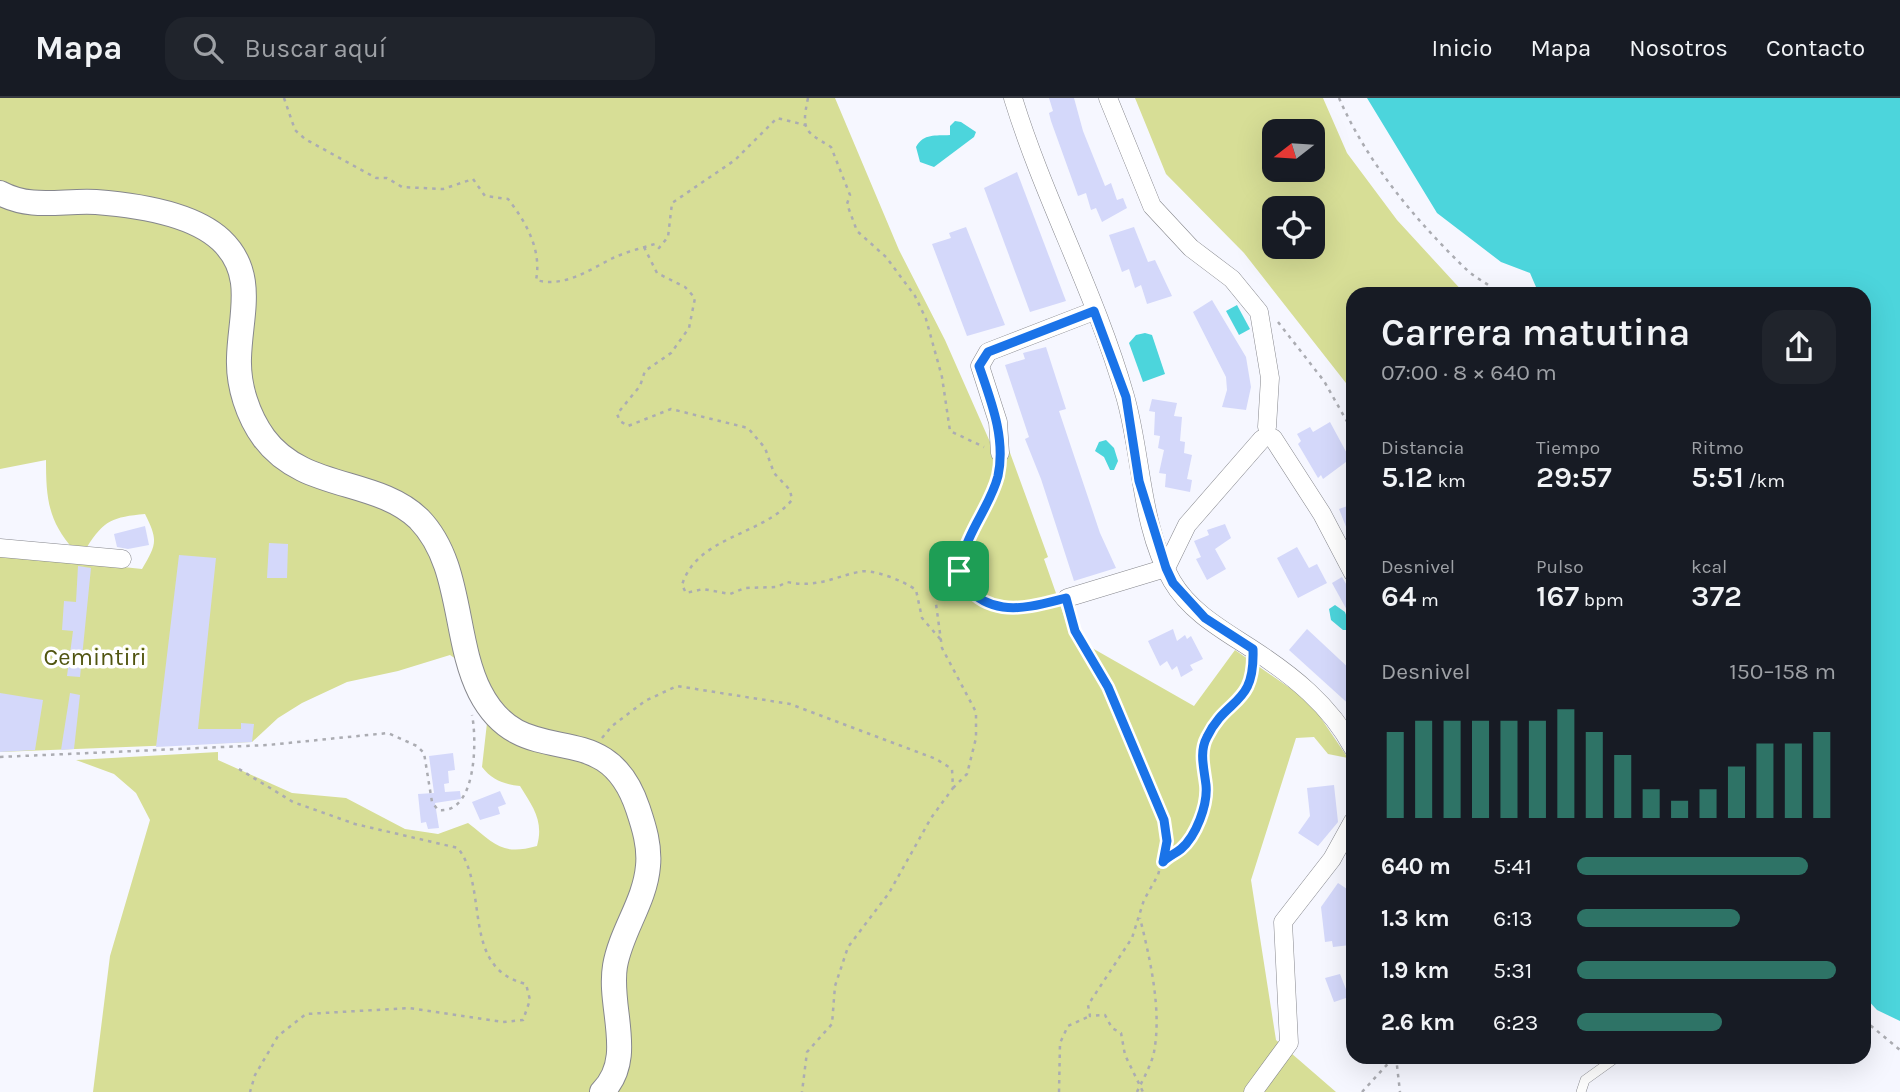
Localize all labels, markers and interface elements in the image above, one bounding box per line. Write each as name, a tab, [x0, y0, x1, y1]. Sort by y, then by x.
search box	[165, 17, 655, 80]
text: Mapa	[35, 29, 123, 67]
icon: search	[189, 29, 227, 67]
text: Buscar aquí	[245, 33, 386, 64]
text: Inicio	[1431, 34, 1492, 62]
text: Mapa	[1530, 34, 1591, 62]
text: Nosotros	[1629, 34, 1728, 62]
text: Contacto	[1766, 34, 1865, 62]
north arrow	[1262, 119, 1325, 182]
map controls	[1262, 119, 1325, 259]
button: locate	[1262, 196, 1325, 259]
text: Carrera matutina	[1381, 310, 1690, 355]
button: share	[1762, 310, 1836, 384]
text: 07:00 · 8 × 640 m	[1381, 359, 1557, 386]
text: Distancia	[1381, 437, 1464, 459]
text: Tiempo	[1536, 437, 1600, 459]
text: Ritmo	[1691, 437, 1744, 459]
text: 5.12	[1381, 459, 1433, 495]
text: 29:57	[1536, 459, 1612, 495]
text: 5:51	[1691, 459, 1744, 495]
text: km	[1433, 470, 1466, 492]
text: /km	[1744, 470, 1785, 492]
pin	[929, 541, 989, 601]
icon: arrive	[940, 552, 978, 590]
text: Desnivel	[1381, 556, 1455, 578]
text: Pulso	[1536, 556, 1584, 578]
text: kcal	[1691, 556, 1727, 578]
text: 64	[1381, 578, 1416, 614]
text: 167	[1536, 578, 1579, 614]
text: 372	[1691, 578, 1742, 614]
text: m	[1416, 589, 1439, 611]
text: bpm	[1579, 589, 1624, 611]
park label: Cemintiri	[43, 643, 147, 671]
text: Desnivel	[1381, 658, 1471, 685]
text: 150–158 m	[1729, 658, 1836, 685]
text: 640 m	[1381, 853, 1451, 880]
text: 5:41	[1493, 853, 1532, 880]
text: 1.3 km	[1381, 905, 1450, 932]
text: 6:13	[1493, 905, 1533, 932]
text: 1.9 km	[1381, 957, 1449, 984]
text: 5:31	[1493, 957, 1532, 984]
text: 2.6 km	[1381, 1009, 1455, 1036]
text: 6:23	[1493, 1009, 1538, 1036]

